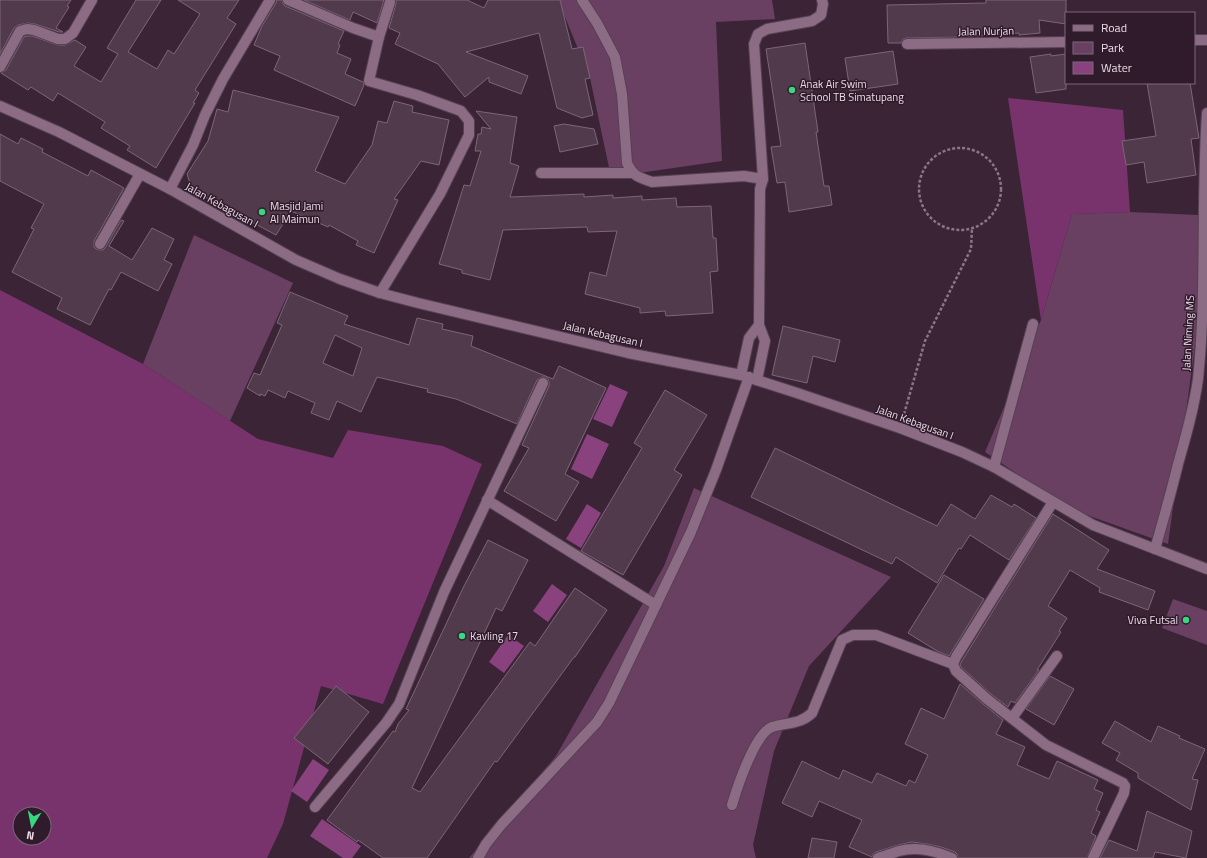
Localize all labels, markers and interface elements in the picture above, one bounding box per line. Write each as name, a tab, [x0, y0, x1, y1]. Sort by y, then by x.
legend	[1065, 12, 1195, 84]
text: Road	[1101, 18, 1127, 37]
street label: Jalan Nurjan	[958, 23, 1014, 39]
text: Park	[1101, 38, 1124, 57]
text: Water	[1101, 58, 1132, 77]
place label: Anak Air Swim School TB Simatupang	[800, 76, 904, 105]
marker: Anak Air Swim School TB Simatupang	[787, 85, 797, 95]
street label: Jalan Kebagusan I	[183, 178, 261, 232]
place label: Masjid Jami Al Maimun	[270, 198, 323, 227]
marker: Masjid Jami Al Maimun	[257, 207, 267, 217]
street label: Jalan Niming MS	[1178, 295, 1198, 371]
street label: Jalan Kebagusan I	[562, 317, 644, 351]
street label: Jalan Kebagusan I	[874, 401, 956, 443]
place label: Viva Futsal	[1128, 612, 1178, 628]
marker: Viva Futsal	[1181, 615, 1191, 625]
place label: Kavling 17	[470, 628, 518, 644]
marker: Kavling 17	[457, 631, 467, 641]
north arrow	[12, 806, 52, 846]
text: N	[25, 827, 35, 844]

